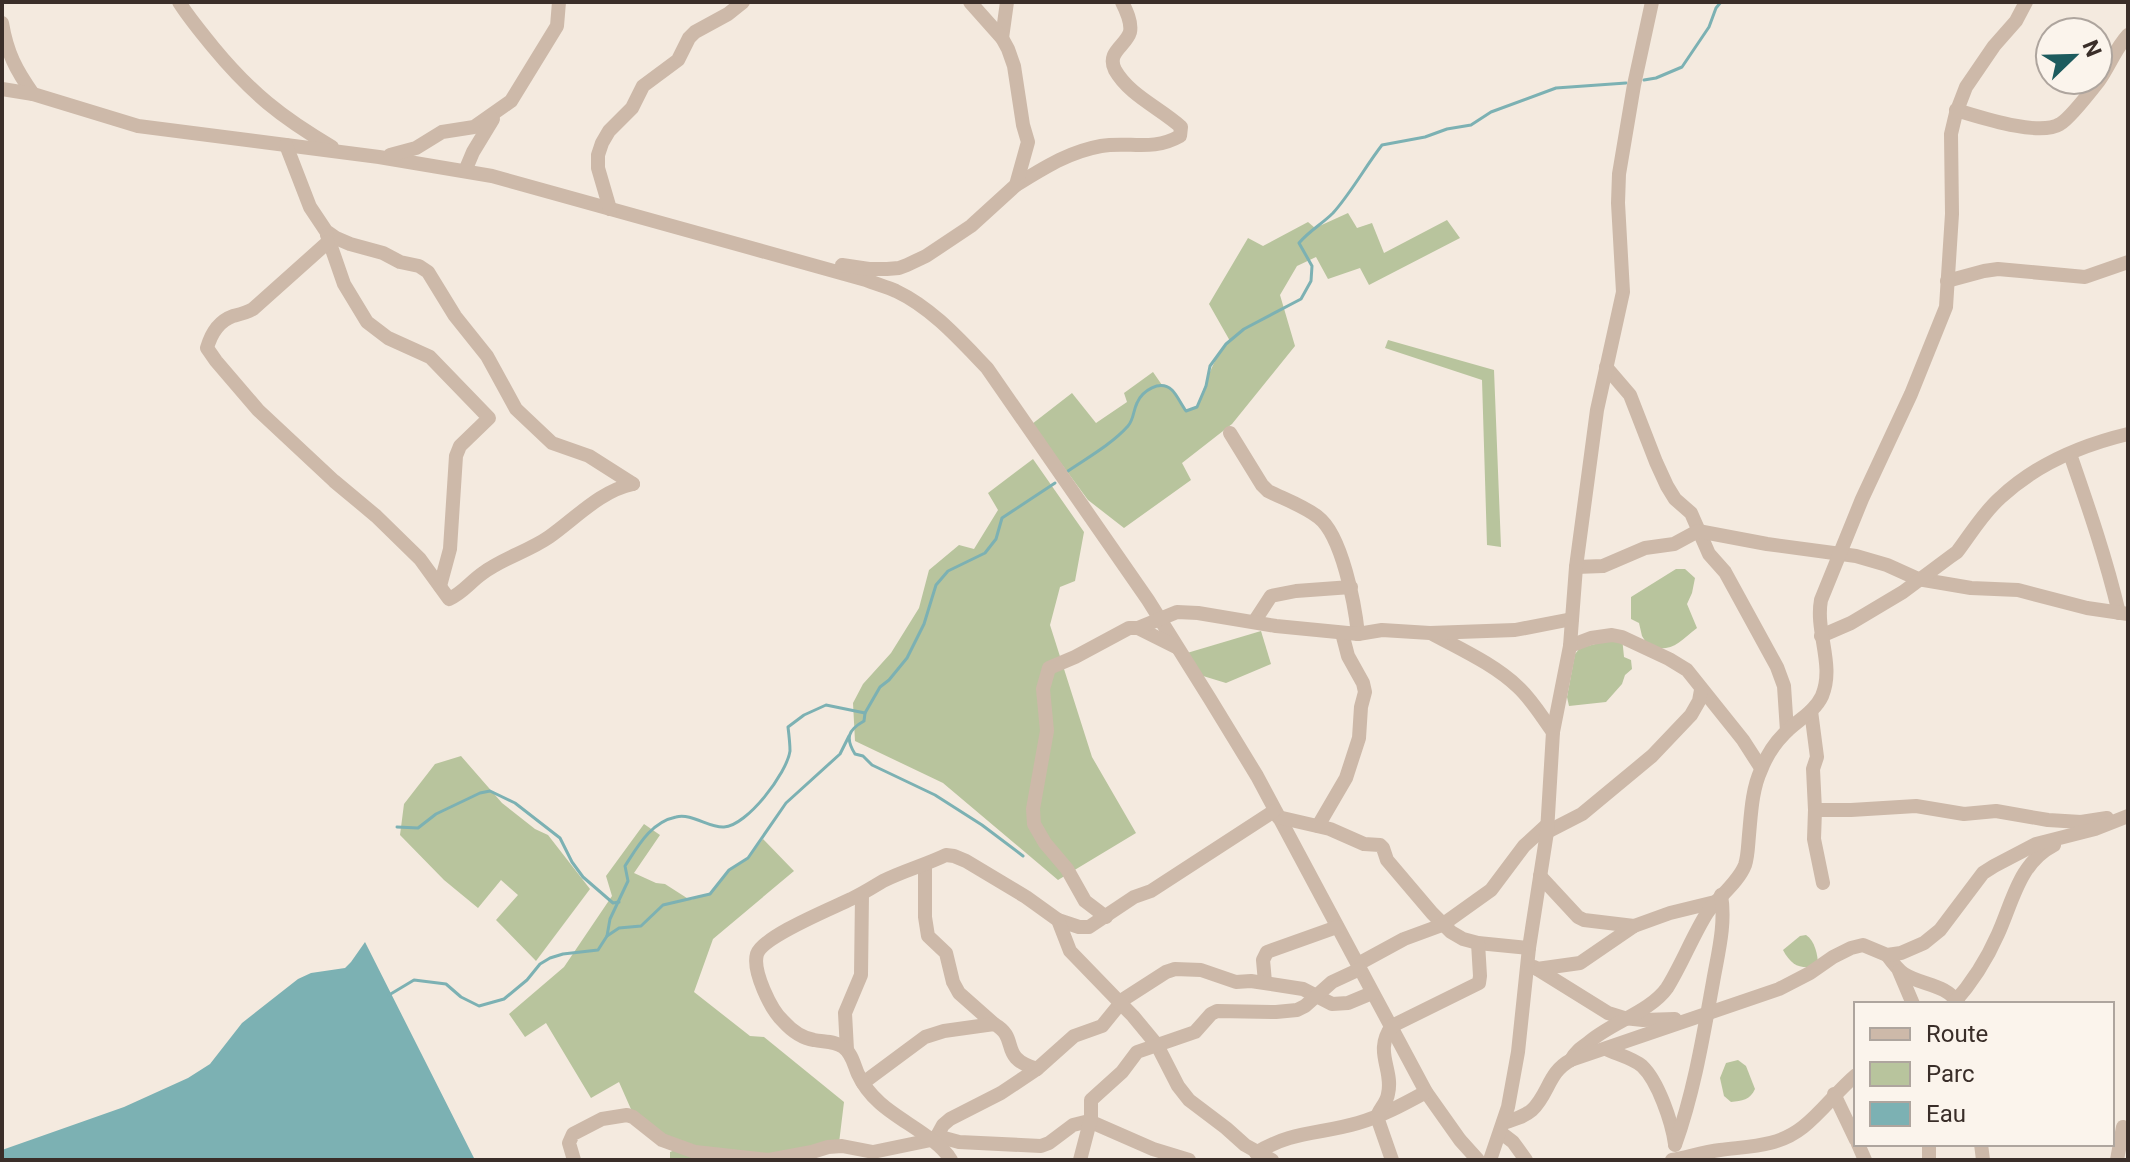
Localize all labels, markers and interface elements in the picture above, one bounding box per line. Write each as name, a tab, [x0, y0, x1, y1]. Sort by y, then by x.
north arrow	[2034, 16, 2114, 96]
text: N	[2077, 36, 2106, 60]
legend	[1854, 1002, 2114, 1146]
text: Route	[1926, 1020, 1988, 1048]
text: Parc	[1926, 1060, 1975, 1088]
text: Eau	[1926, 1100, 1966, 1128]

